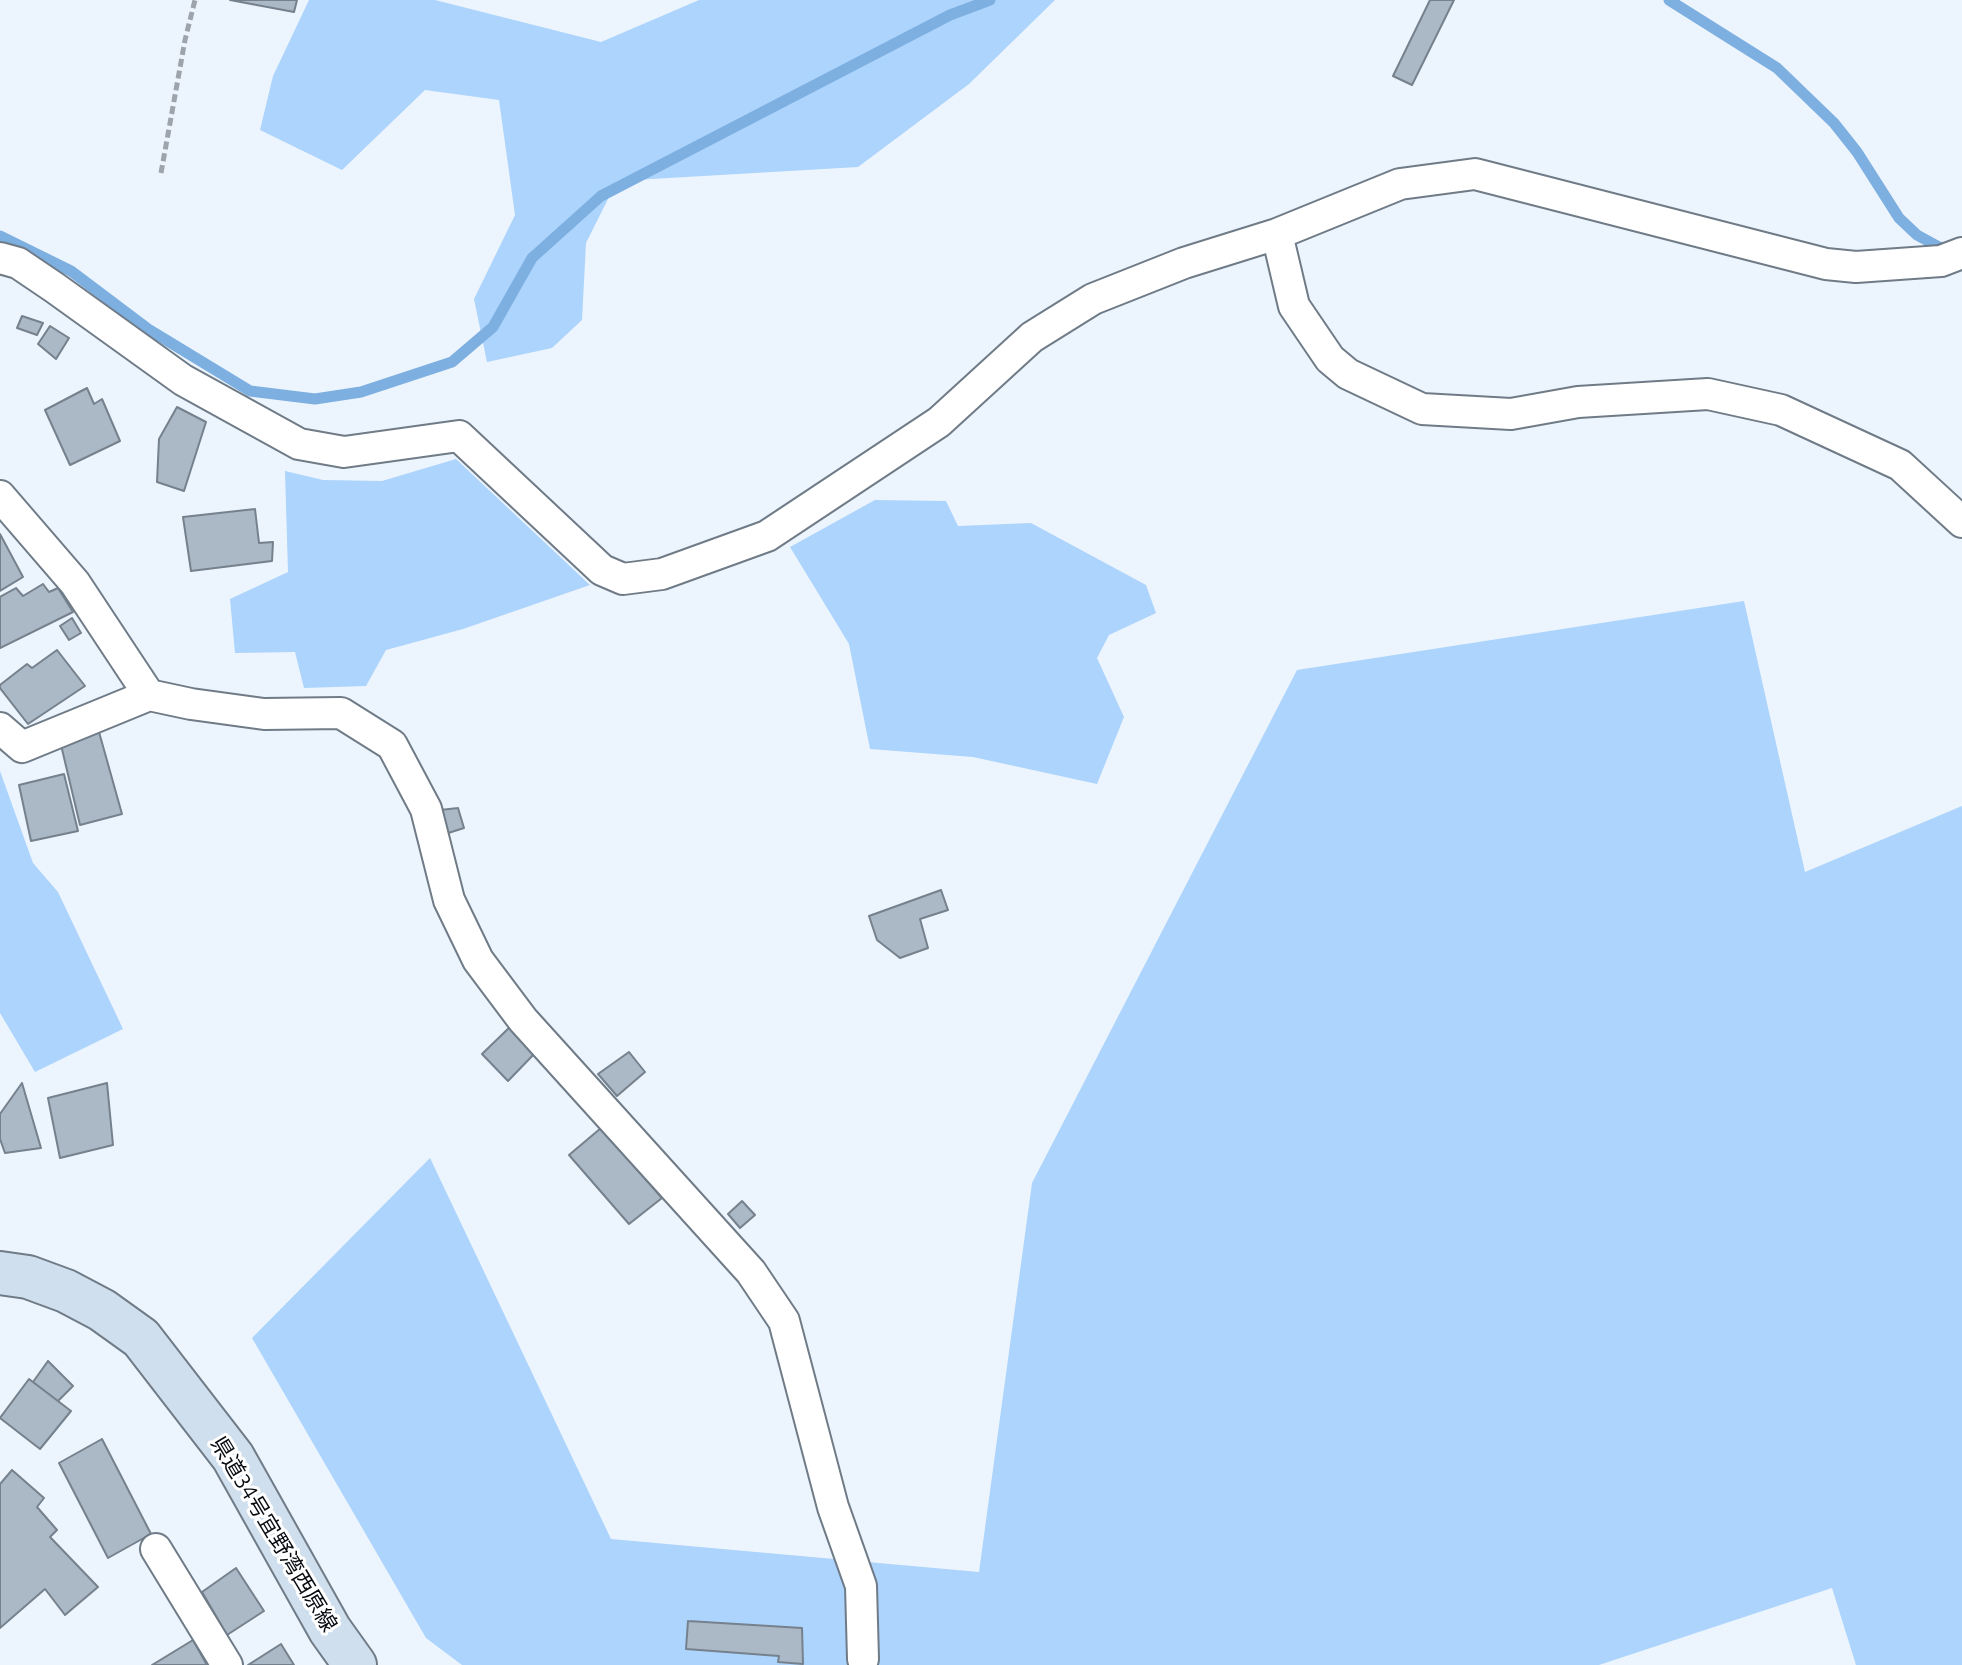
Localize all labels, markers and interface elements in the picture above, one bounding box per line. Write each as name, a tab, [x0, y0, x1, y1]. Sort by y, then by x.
street label: 県道34号宜野湾西原線	[205, 1432, 343, 1636]

